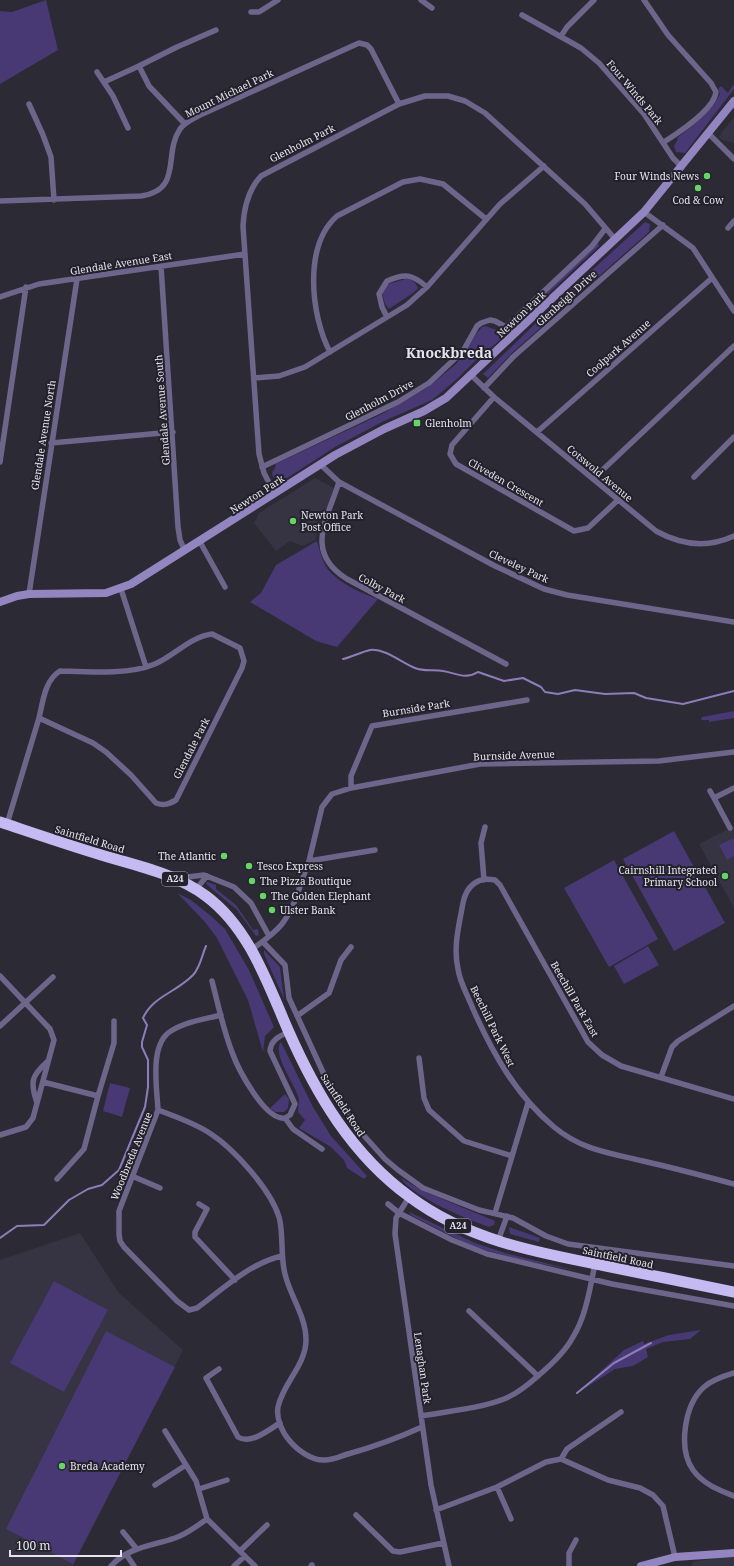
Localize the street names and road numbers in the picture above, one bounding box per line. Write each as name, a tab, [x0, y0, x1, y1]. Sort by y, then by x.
street label: Four Winds Park	[604, 57, 666, 127]
street label: Mount Michael Park	[182, 65, 276, 121]
street label: Glenholm Park	[267, 120, 337, 165]
street label: Glendale Avenue East	[69, 248, 173, 278]
street label: Glenbeigh Drive	[533, 267, 599, 329]
street label: Newton Park	[493, 288, 549, 340]
street label: Coolpark Avenue	[583, 316, 653, 380]
street label: Glendale Avenue South	[151, 354, 173, 466]
street label: Glenholm Drive	[342, 376, 416, 424]
street label: Glendale Avenue North	[27, 378, 59, 491]
street label: Cotswold Avenue	[564, 441, 636, 505]
street label: Cliveden Crescent	[466, 455, 547, 510]
street label: Newton Park	[227, 471, 287, 517]
street label: Cleveley Park	[487, 546, 551, 586]
street label: Colby Park	[356, 570, 408, 606]
street label: Burnside Park	[381, 696, 451, 720]
street label: Glendale Park	[170, 715, 213, 781]
street label: Burnside Avenue	[473, 747, 555, 763]
street label: Saintfield Road	[53, 822, 127, 856]
road number: A24	[162, 872, 188, 886]
street label: Beechill Park East	[548, 959, 603, 1040]
street label: Beechill Park West	[467, 983, 519, 1069]
street label: Saintfield Road	[317, 1071, 369, 1139]
street label: Woodbreda Avenue	[107, 1110, 155, 1202]
road number: A24	[445, 1219, 471, 1233]
street label: Saintfield Road	[581, 1243, 655, 1271]
street label: Lenaghan Park	[411, 1331, 435, 1405]

